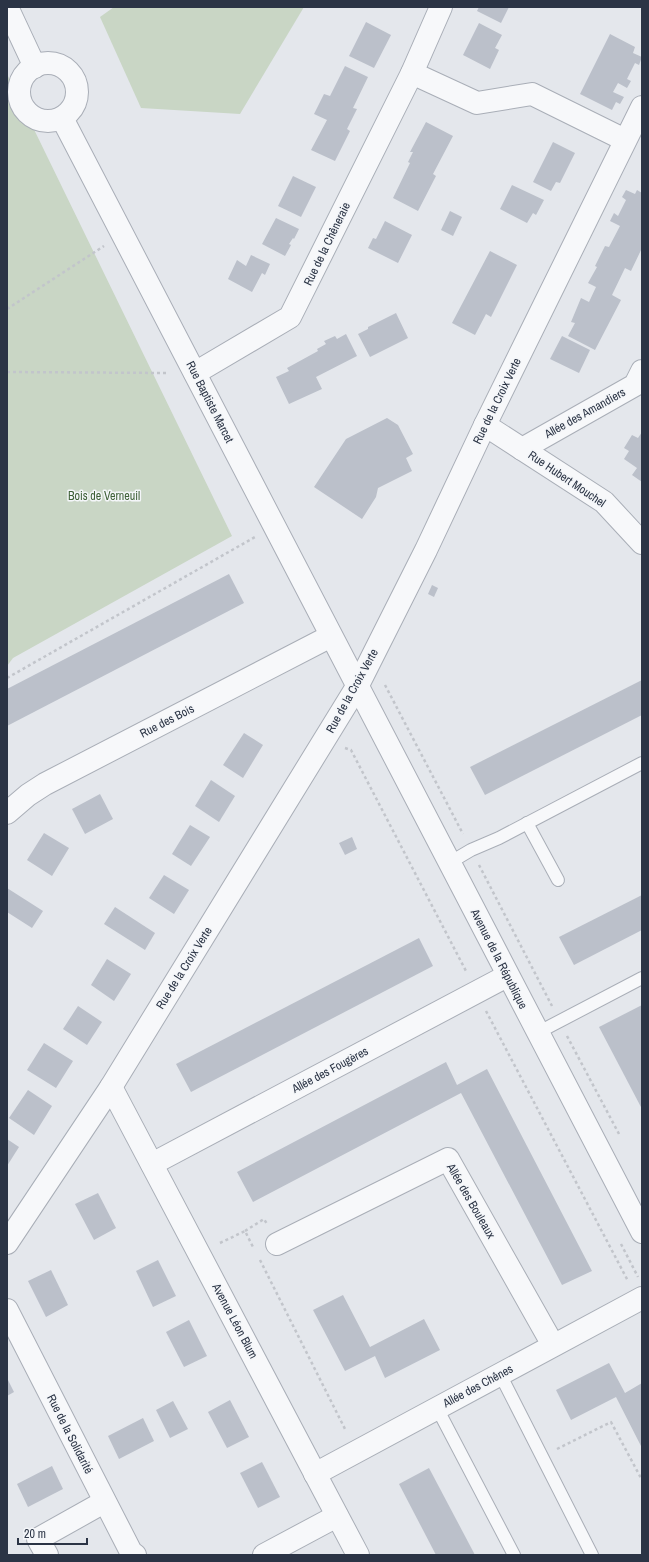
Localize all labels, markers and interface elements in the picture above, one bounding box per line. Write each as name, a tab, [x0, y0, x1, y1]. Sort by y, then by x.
street label: Rue de la Chêneraie	[300, 200, 354, 288]
street label: Rue de la Croix Verte	[469, 355, 525, 447]
street label: Rue Baptiste Marcet	[183, 358, 238, 446]
street label: Allée des Amandiers	[541, 384, 628, 442]
street label: Rue Hubert Mouchel	[525, 447, 609, 511]
park label: Bois de Verneuil	[68, 488, 140, 504]
street label: Rue de la Croix Verte	[322, 646, 382, 736]
street label: Rue des Bois	[137, 700, 197, 742]
street label: Avenue de la République	[466, 905, 531, 1012]
street label: Rue de la Croix Verte	[152, 924, 216, 1012]
street label: Allée des Fougères	[288, 1043, 371, 1097]
street label: Allée des Bouleaux	[443, 1160, 499, 1242]
street label: Avenue Léon Blum	[208, 1280, 262, 1361]
street label: Allée des Chênes	[439, 1361, 516, 1412]
street label: Rue de la Solidarité	[43, 1392, 97, 1476]
scale bar	[18, 1520, 87, 1546]
text: 20 m	[24, 1526, 46, 1542]

